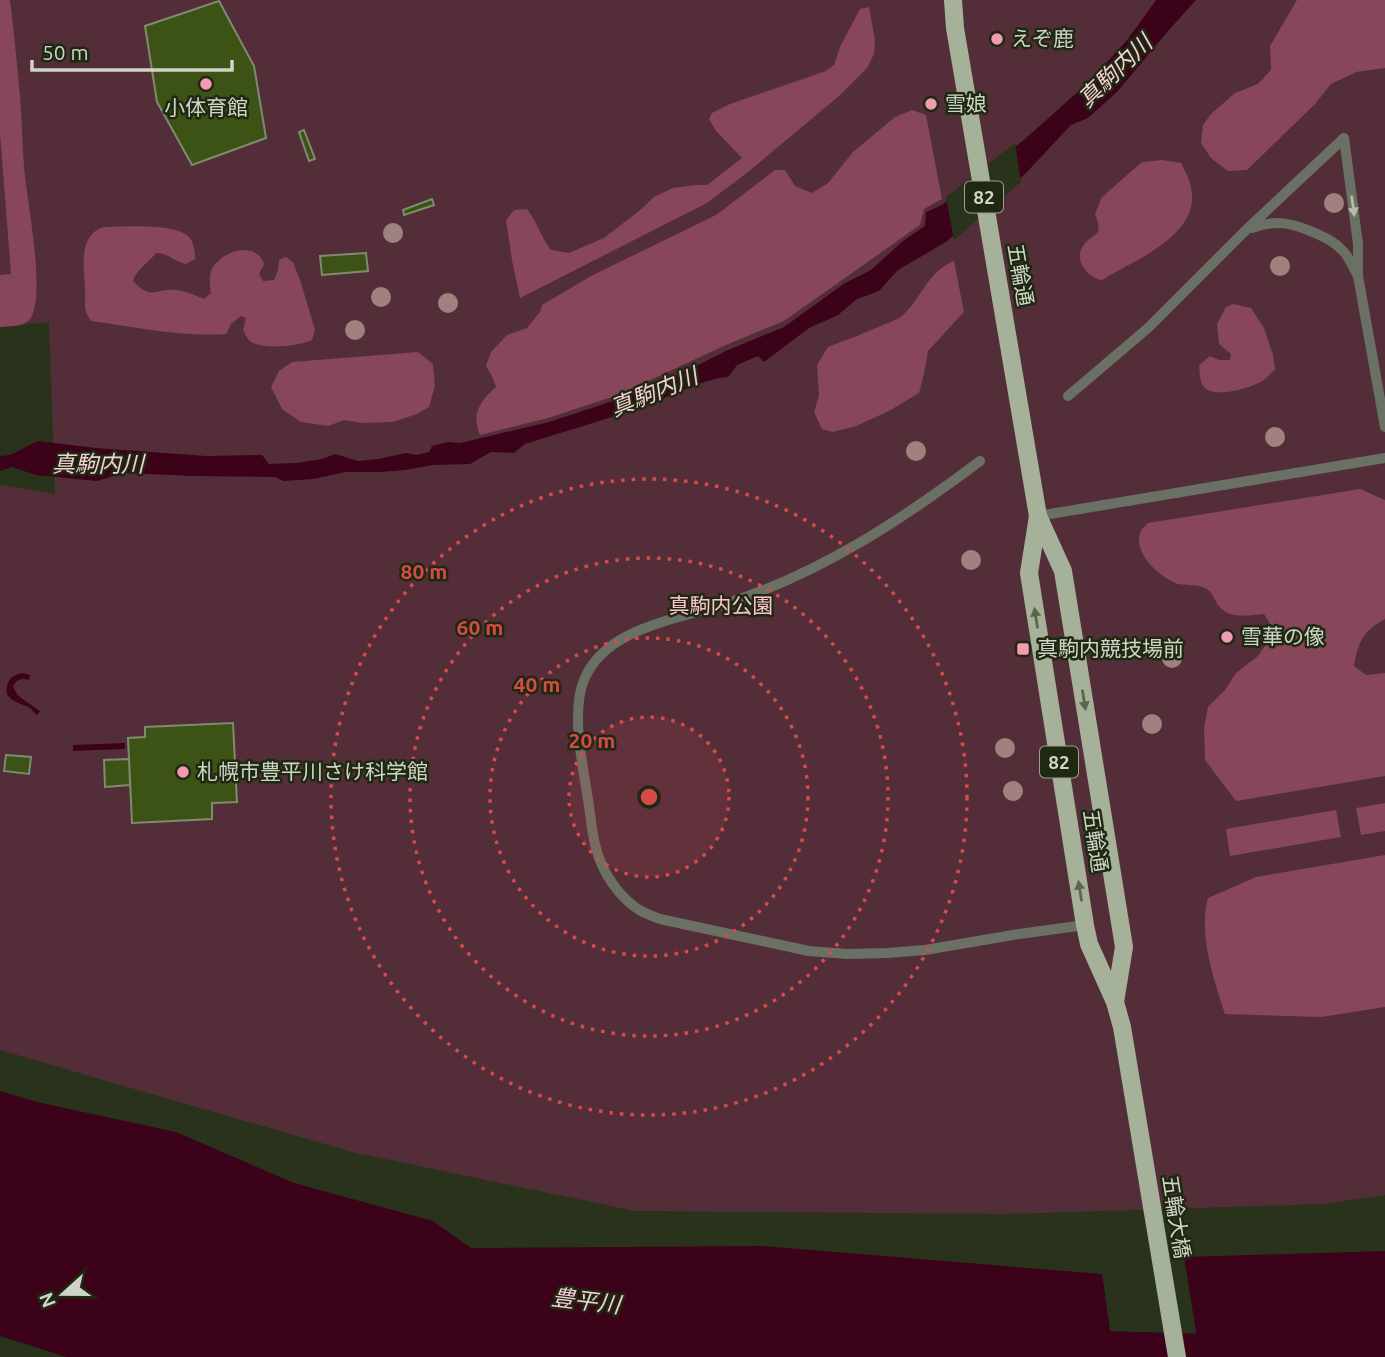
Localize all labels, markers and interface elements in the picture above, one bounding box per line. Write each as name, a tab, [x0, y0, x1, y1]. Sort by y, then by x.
place label: えぞ鹿	[1011, 26, 1074, 50]
scale bar	[32, 28, 231, 72]
water label: 真駒内川	[1073, 28, 1159, 112]
marker: えぞ鹿	[989, 31, 1005, 47]
text: 50 m	[42, 40, 89, 64]
marker: 小体育館	[198, 76, 214, 92]
place label: 雪娘	[945, 91, 987, 115]
place label: 小体育館	[164, 95, 248, 119]
marker: 雪娘	[923, 96, 939, 112]
road number: 82	[965, 182, 1003, 212]
one-way arrow	[1348, 195, 1359, 217]
street label: 五輪通	[1004, 242, 1038, 308]
water label: 真駒内川	[606, 362, 704, 420]
water label: 真駒内川	[52, 451, 147, 476]
text: 80 m	[401, 559, 447, 583]
park label: 真駒内公園	[669, 593, 774, 617]
one-way arrow	[1030, 607, 1041, 629]
text: 60 m	[457, 615, 503, 639]
place label: 雪華の像	[1241, 624, 1325, 648]
marker: 雪華の像	[1219, 629, 1235, 645]
place label: 真駒内競技場前	[1037, 636, 1184, 660]
marker: 真駒内競技場前	[1015, 641, 1031, 657]
text: 40 m	[514, 672, 560, 696]
one-way arrow	[1079, 689, 1090, 711]
text: 20 m	[569, 728, 615, 752]
road number: 82	[1040, 747, 1078, 778]
place label: 札幌市豊平川さけ科学館	[197, 759, 428, 783]
marker: 札幌市豊平川さけ科学館	[175, 764, 191, 780]
centre of rings	[637, 785, 661, 809]
street label: 五輪通	[1079, 808, 1113, 874]
one-way arrow	[1074, 880, 1085, 902]
street label: 五輪大橋	[1159, 1173, 1195, 1260]
north arrow	[28, 1259, 98, 1329]
water label: 豊平川	[550, 1284, 625, 1317]
text: N	[34, 1290, 60, 1311]

